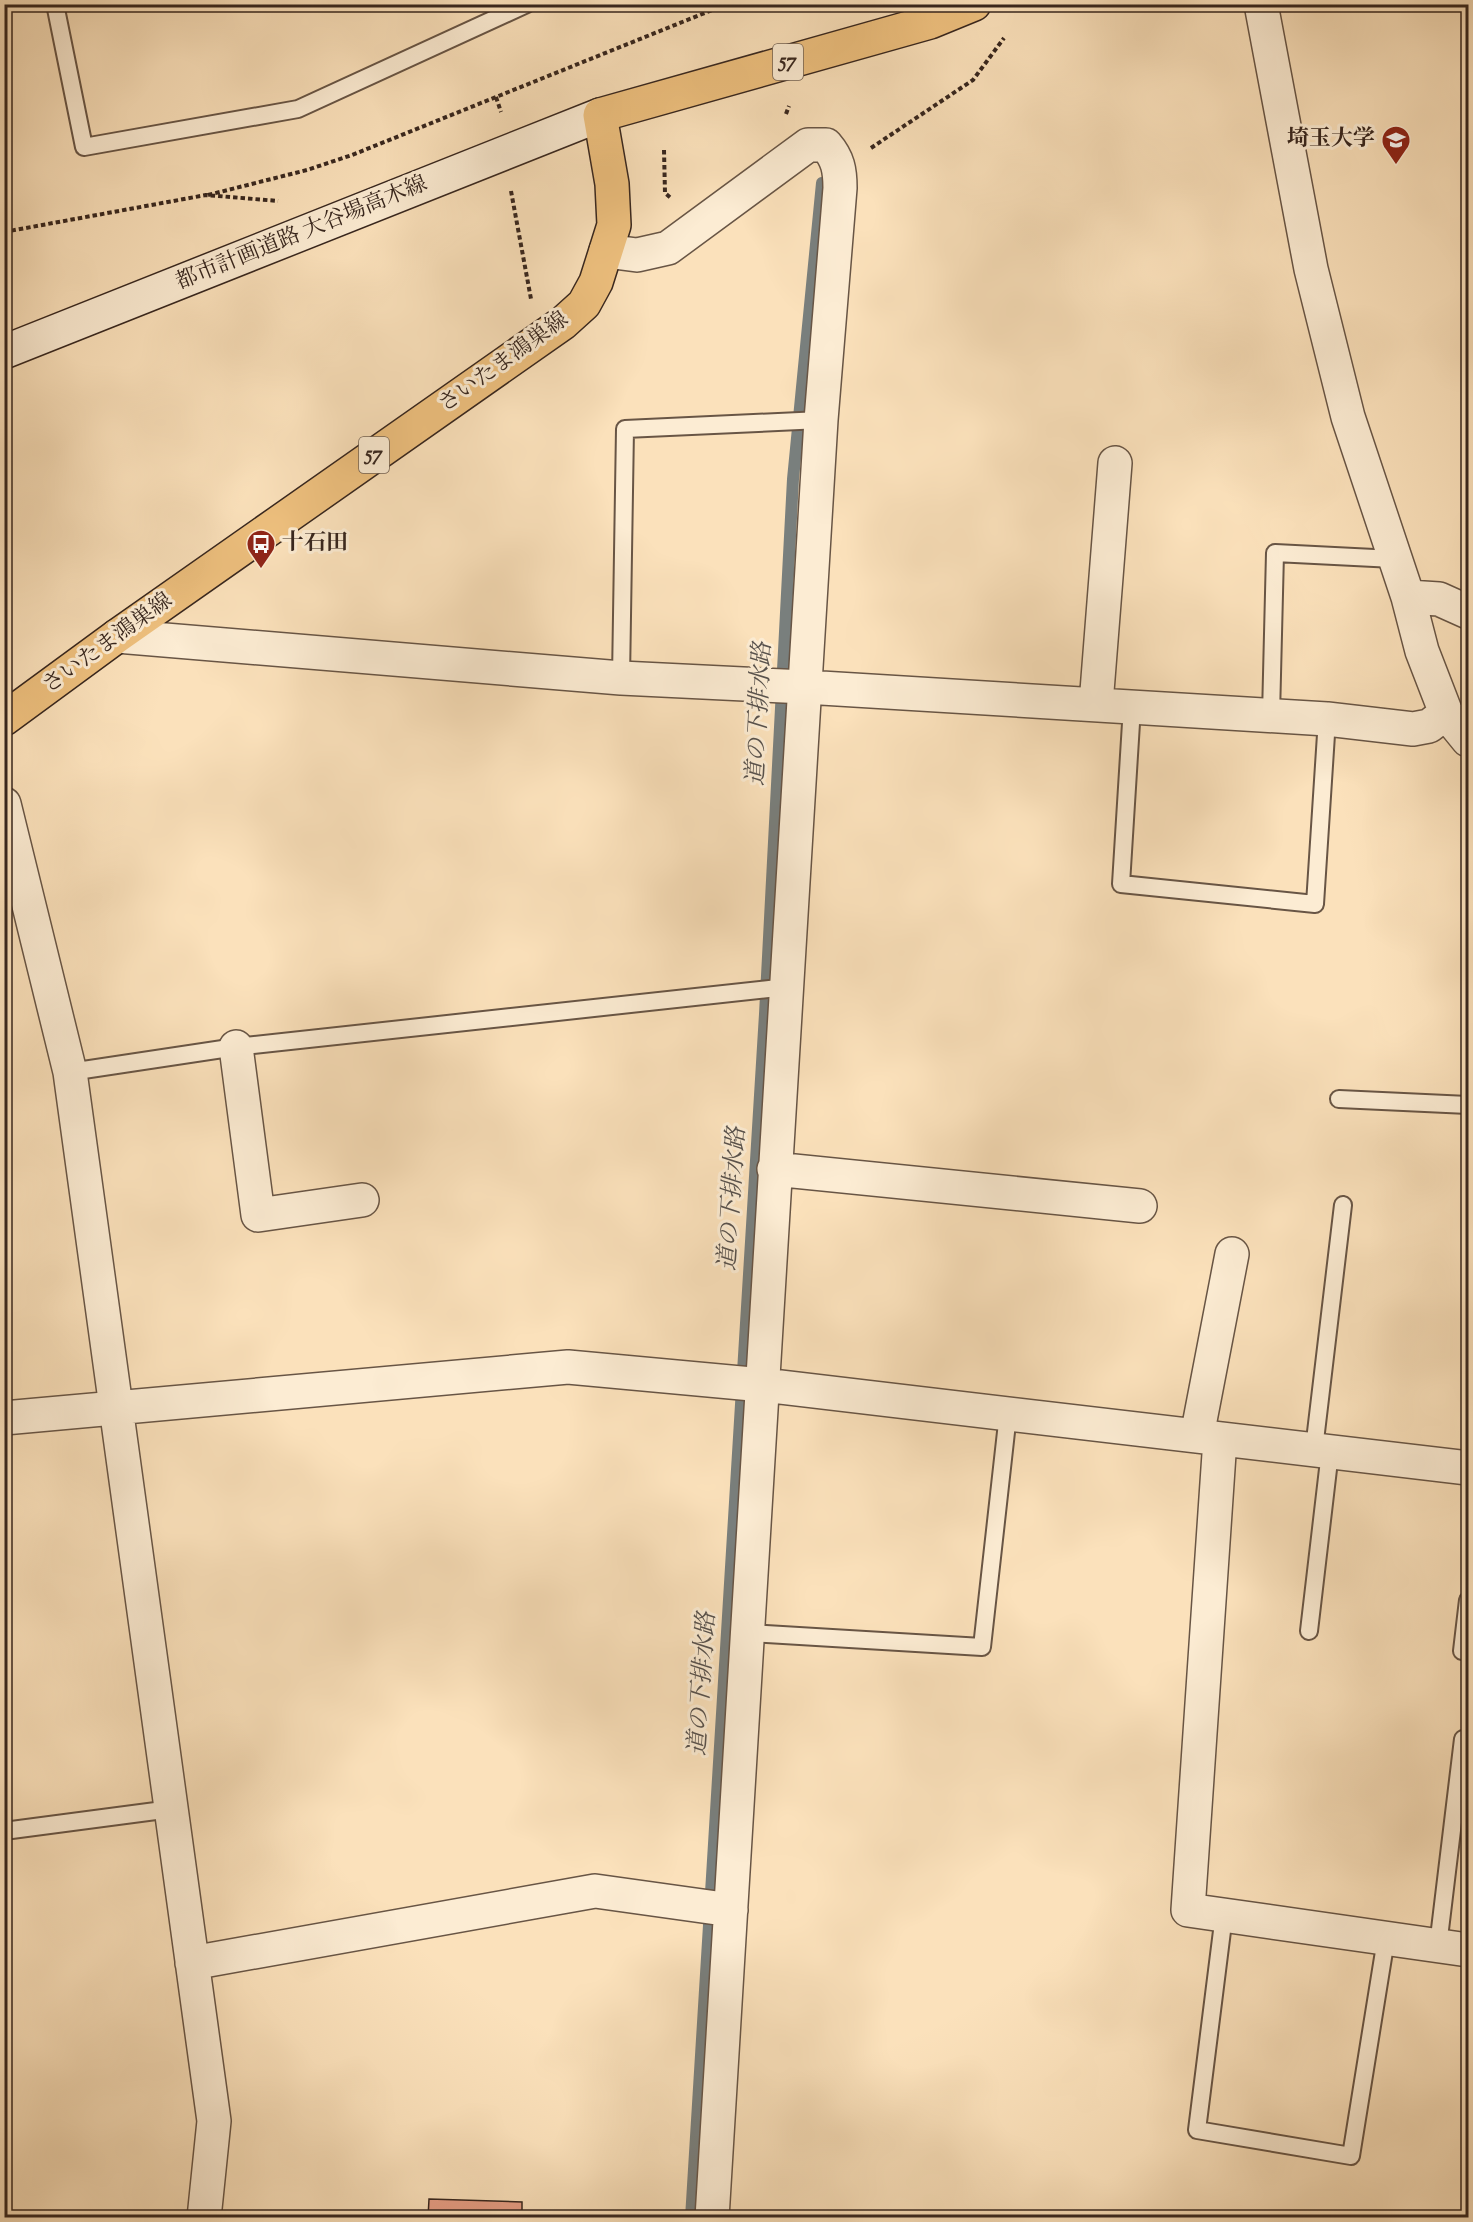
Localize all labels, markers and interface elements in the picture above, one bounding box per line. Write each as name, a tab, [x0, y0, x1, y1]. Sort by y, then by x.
road number: 57	[773, 44, 803, 80]
place label: 埼玉大学	[1287, 124, 1375, 156]
school or university icon: 埼玉大学	[1380, 124, 1412, 166]
street label: 都市計画道路 大谷場高木線	[171, 169, 433, 299]
street label: さいたま鴻巣線	[432, 305, 576, 421]
road number: 57	[359, 437, 389, 473]
bus stop icon: 十石田	[245, 528, 277, 570]
place label: 十石田	[282, 528, 348, 560]
street label: さいたま鴻巣線	[36, 586, 180, 702]
water label: 道の下排水路	[739, 639, 781, 787]
water label: 道の下排水路	[711, 1124, 755, 1272]
water label: 道の下排水路	[681, 1609, 725, 1757]

